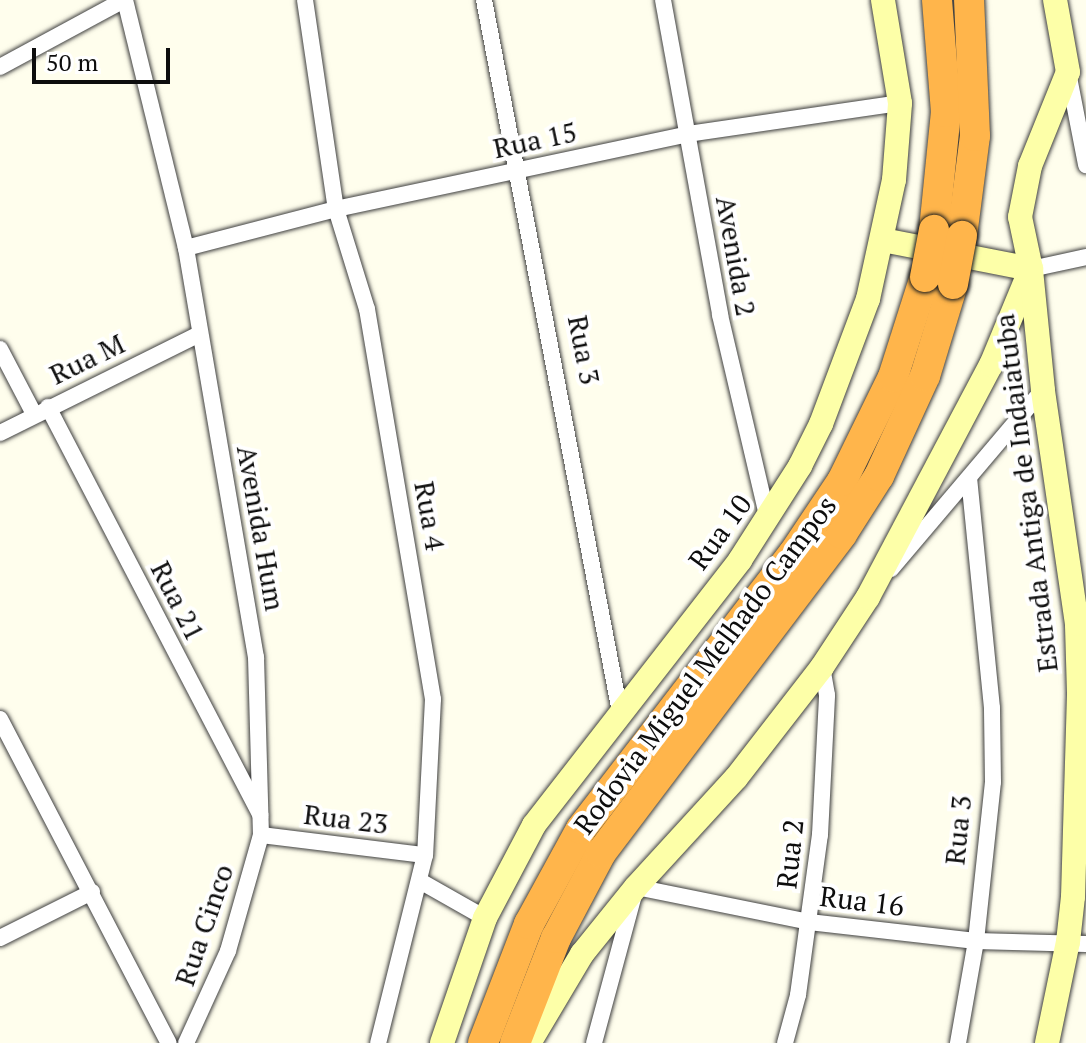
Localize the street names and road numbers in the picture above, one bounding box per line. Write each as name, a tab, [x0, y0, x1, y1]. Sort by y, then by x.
street label: Rua 15	[490, 115, 580, 165]
street label: Avenida 2	[709, 193, 763, 319]
street label: Estrada Antiga de Indaiatuba	[987, 312, 1065, 674]
street label: Rua 3	[561, 313, 607, 387]
street label: Rua M	[44, 327, 130, 391]
street label: Avenida Hum	[230, 443, 292, 613]
street label: Rua 4	[407, 479, 453, 553]
street label: Rua 10	[682, 488, 758, 576]
street label: Rodovia Miguel Melhado Campos	[567, 489, 843, 841]
street label: Rua 21	[144, 556, 212, 646]
street label: Rua 3	[938, 794, 978, 866]
street label: Rua 23	[302, 797, 390, 841]
street label: Rua 2	[770, 818, 810, 890]
street label: Rua Cinco	[168, 860, 240, 990]
street label: Rua 16	[818, 879, 906, 923]

